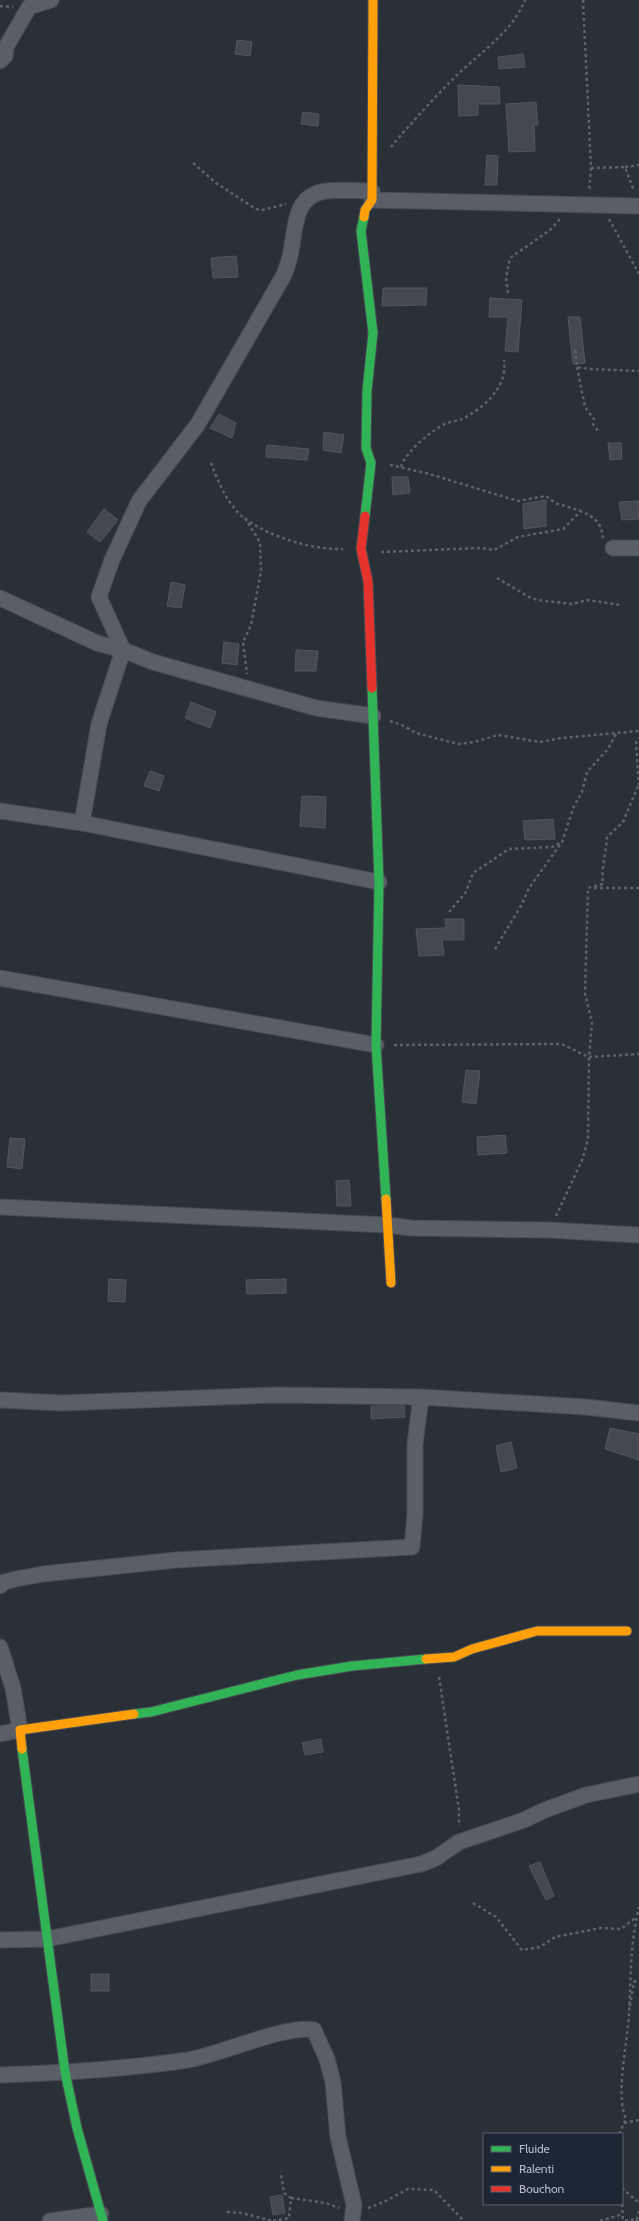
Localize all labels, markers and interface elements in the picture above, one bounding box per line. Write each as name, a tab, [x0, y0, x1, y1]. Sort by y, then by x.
legend	[483, 2133, 623, 2205]
text: Fluide	[519, 2141, 550, 2156]
text: Ralenti	[519, 2161, 554, 2176]
text: Bouchon	[519, 2181, 565, 2196]

